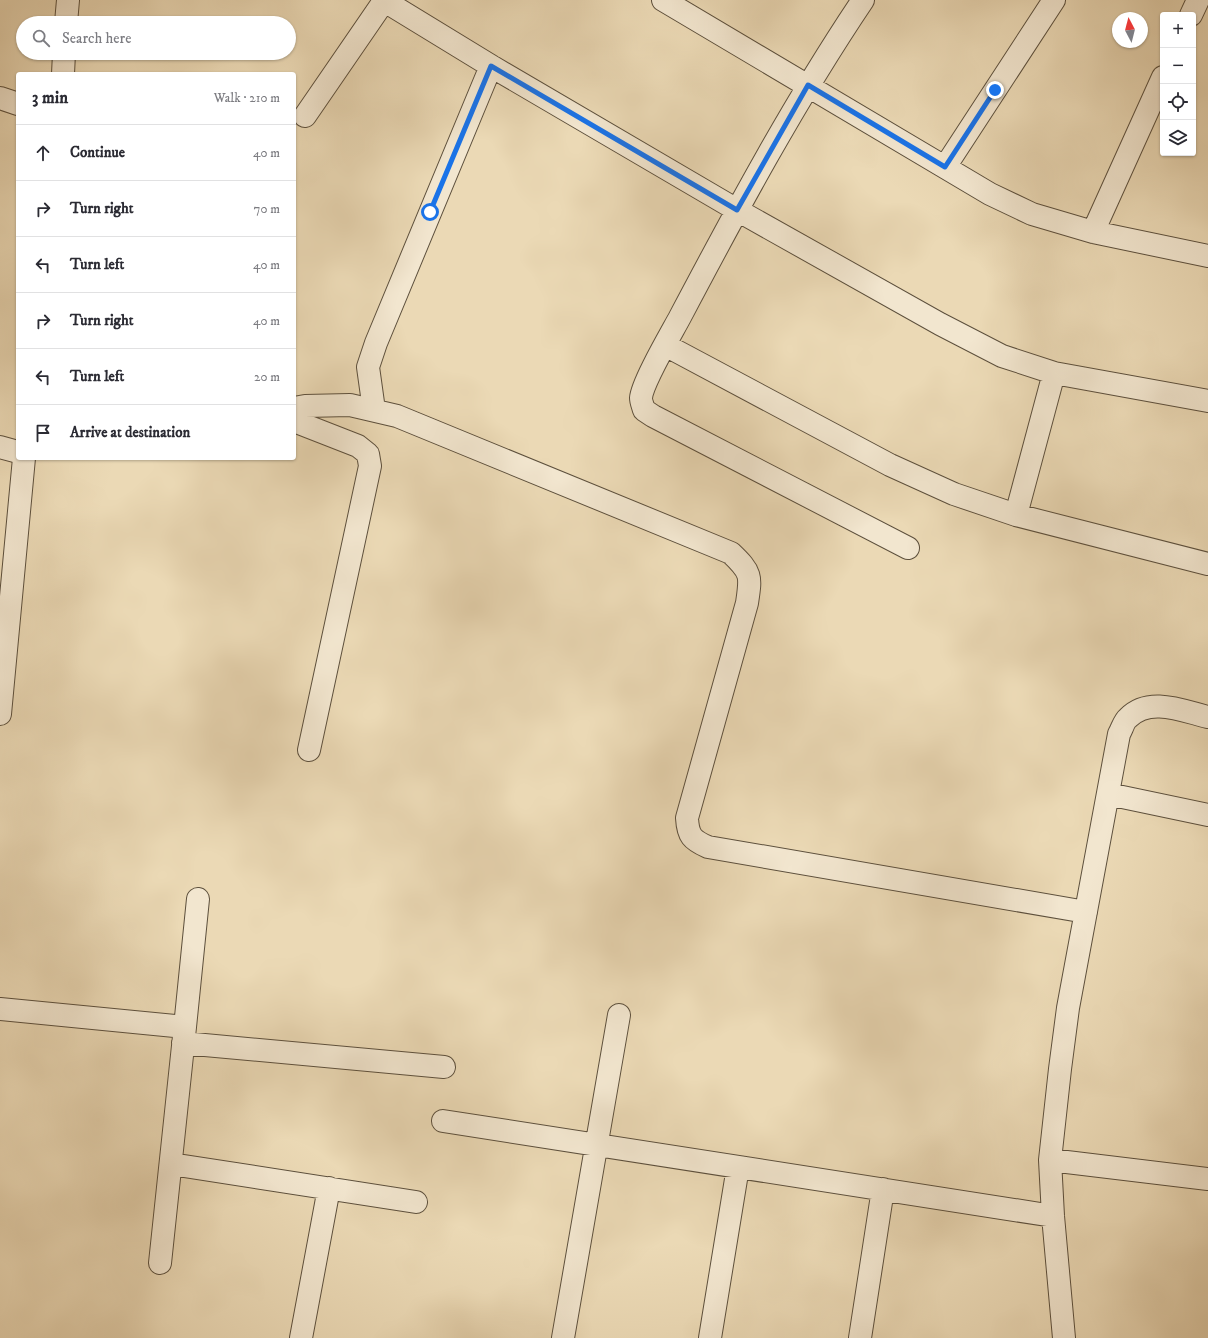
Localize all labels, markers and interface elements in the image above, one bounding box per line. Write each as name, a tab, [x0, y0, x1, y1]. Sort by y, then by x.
north arrow	[1112, 12, 1148, 48]
map controls	[1160, 12, 1196, 156]
button: +	[1160, 12, 1196, 48]
search box	[16, 16, 296, 60]
icon: search	[30, 27, 52, 49]
text: Search here	[62, 29, 131, 48]
button: −	[1160, 48, 1196, 84]
route end	[986, 81, 1004, 99]
button: locate	[1160, 84, 1196, 120]
text: 3 min	[32, 87, 68, 109]
text: Walk · 210 m	[214, 90, 280, 106]
button: layers	[1160, 120, 1196, 156]
icon: ahead	[32, 142, 54, 164]
text: Continue	[70, 143, 125, 162]
text: 40 m	[253, 145, 280, 161]
icon: right	[32, 198, 54, 220]
text: Turn right	[70, 199, 133, 218]
text: 70 m	[254, 201, 280, 217]
route start	[421, 203, 439, 221]
icon: left	[32, 254, 54, 276]
text: Turn left	[70, 255, 124, 274]
text: 40 m	[253, 257, 280, 273]
icon: right	[32, 310, 54, 332]
text: Turn right	[70, 311, 133, 330]
text: 40 m	[253, 313, 280, 329]
icon: left	[32, 366, 54, 388]
text: Turn left	[70, 367, 124, 386]
text: 20 m	[254, 369, 280, 385]
icon: arrive	[32, 422, 54, 444]
text: Arrive at destination	[70, 423, 190, 442]

